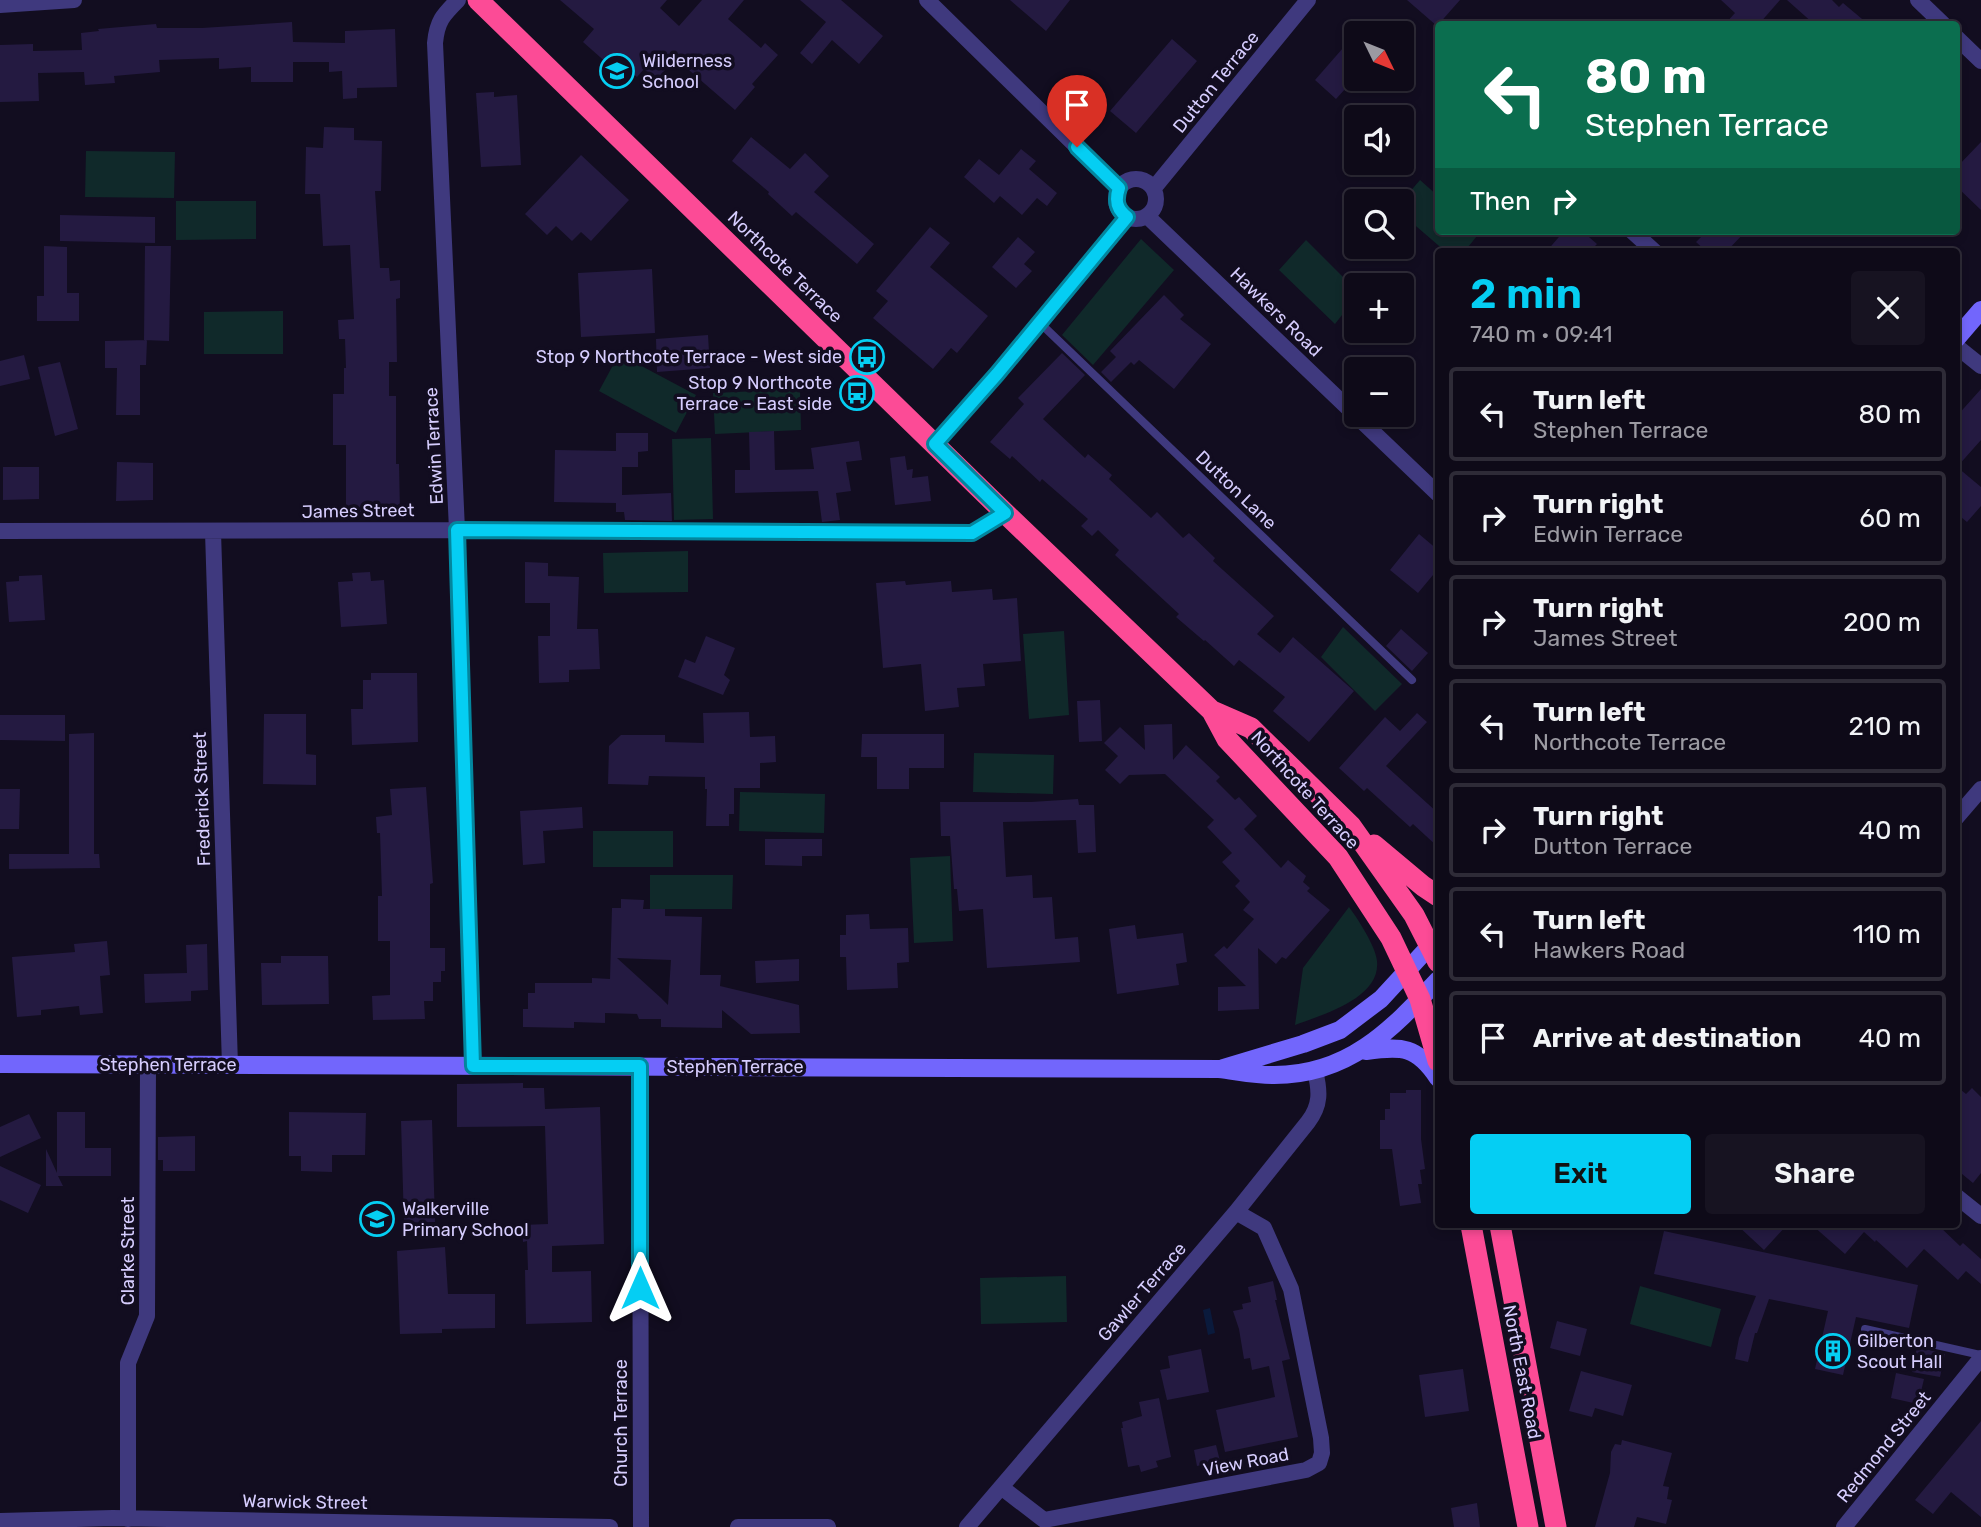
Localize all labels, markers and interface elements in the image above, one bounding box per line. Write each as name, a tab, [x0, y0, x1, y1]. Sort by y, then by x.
north arrow	[1344, 21, 1414, 91]
map controls	[1344, 21, 1414, 427]
street label: Dutton Terrace	[1168, 27, 1264, 137]
text: 80 m	[1585, 47, 1707, 105]
icon: left	[1470, 49, 1561, 140]
place label: Wilderness School	[642, 50, 732, 93]
school or university icon: Wilderness School	[598, 52, 636, 90]
pin	[1047, 75, 1107, 147]
icon: arrive	[1058, 86, 1096, 124]
button: sound	[1344, 105, 1414, 175]
text: Stephen Terrace	[1585, 106, 1829, 144]
icon: right	[1545, 182, 1583, 220]
text: Then	[1470, 186, 1531, 217]
button: search	[1344, 189, 1414, 259]
street label: Northcote Terrace	[723, 207, 847, 327]
street label: Hawkers Road	[1225, 263, 1327, 361]
text: 2 min	[1470, 269, 1582, 319]
button: close	[1851, 271, 1925, 345]
button: +	[1344, 273, 1414, 343]
text: 740 m · 09:41	[1470, 320, 1613, 348]
bus stop icon: Stop 9 Northcote Terrace - West side	[848, 338, 886, 376]
place label: Stop 9 Northcote Terrace - West side	[536, 346, 842, 368]
button: −	[1344, 357, 1414, 427]
place label: Stop 9 Northcote Terrace - East side	[676, 372, 832, 415]
bus stop icon: Stop 9 Northcote Terrace - East side	[838, 374, 876, 412]
text: Turn left	[1533, 385, 1645, 416]
street label: Edwin Terrace	[420, 387, 448, 505]
icon: left	[1474, 395, 1512, 433]
text: 80 m	[1858, 399, 1921, 430]
text: Stephen Terrace	[1533, 416, 1708, 444]
street label: Dutton Lane	[1191, 446, 1281, 534]
text: Turn right	[1533, 489, 1663, 520]
street label: James Street	[301, 499, 415, 523]
icon: right	[1474, 499, 1512, 537]
text: 60 m	[1859, 503, 1921, 534]
text: Edwin Terrace	[1533, 520, 1683, 548]
text: Turn right	[1533, 593, 1663, 624]
icon: right	[1474, 603, 1512, 641]
text: 200 m	[1843, 607, 1921, 638]
text: James Street	[1533, 624, 1677, 652]
text: Turn left	[1533, 697, 1645, 728]
icon: left	[1474, 707, 1512, 745]
text: 210 m	[1849, 711, 1921, 742]
street label: Northcote Terrace	[1246, 726, 1364, 854]
text: Northcote Terrace	[1533, 728, 1726, 756]
street label: Frederick Street	[189, 731, 215, 867]
text: Turn right	[1533, 801, 1663, 832]
icon: right	[1474, 811, 1512, 849]
text: 40 m	[1859, 815, 1921, 846]
text: Dutton Terrace	[1533, 832, 1692, 860]
text: Turn left	[1533, 905, 1645, 936]
icon: left	[1474, 915, 1512, 953]
text: 110 m	[1853, 919, 1921, 950]
text: Hawkers Road	[1533, 936, 1685, 964]
icon: arrive	[1474, 1019, 1512, 1057]
text: Arrive at destination	[1533, 1023, 1801, 1054]
text: 40 m	[1859, 1023, 1921, 1054]
street label: Stephen Terrace	[99, 1054, 237, 1076]
street label: Stephen Terrace	[666, 1056, 804, 1078]
button: Exit	[1470, 1134, 1691, 1214]
button: Share	[1705, 1134, 1925, 1214]
street label: Clarke Street	[117, 1197, 139, 1305]
place label: Walkerville Primary School	[402, 1198, 529, 1241]
school or university icon: Walkerville Primary School	[358, 1200, 396, 1238]
street label: Gawler Terrace	[1093, 1238, 1191, 1346]
position arrow	[603, 1251, 677, 1325]
street label: North East Road	[1498, 1303, 1546, 1441]
place label: Gilberton Scout Hall	[1857, 1330, 1942, 1373]
building icon: Gilberton Scout Hall	[1814, 1332, 1852, 1370]
street label: Church Terrace	[610, 1359, 632, 1487]
street label: Redmond Street	[1832, 1387, 1936, 1507]
street label: View Road	[1201, 1443, 1291, 1481]
street label: Warwick Street	[242, 1490, 368, 1514]

